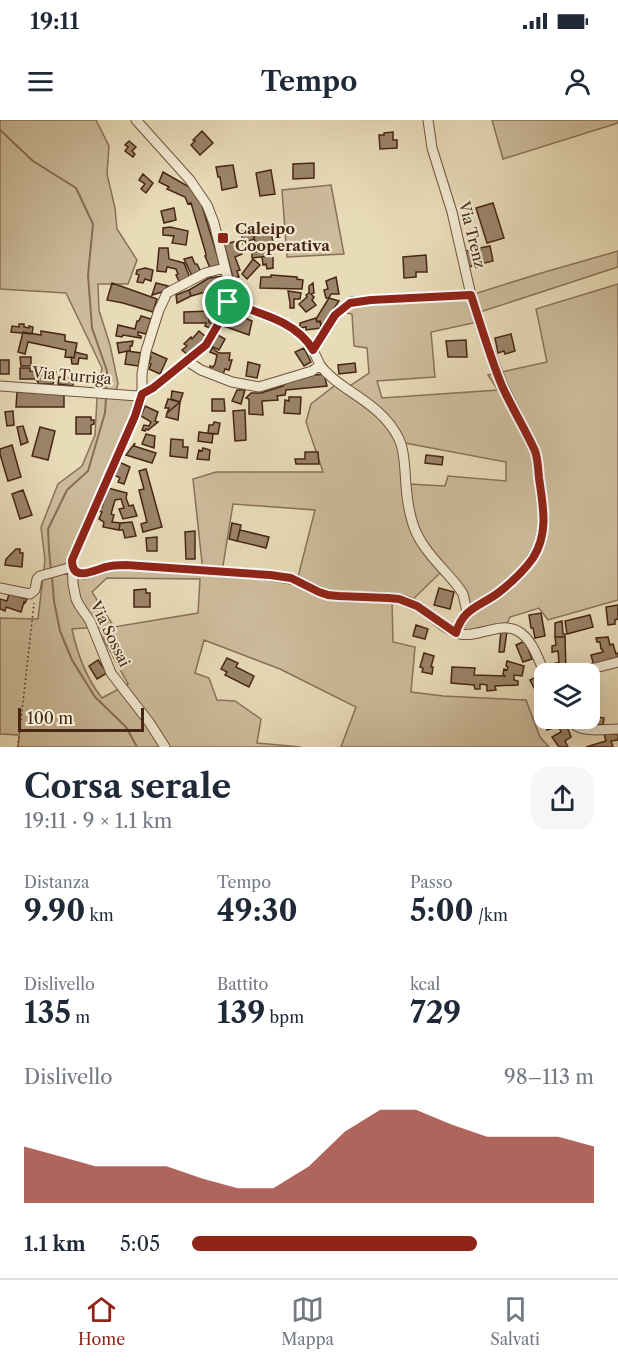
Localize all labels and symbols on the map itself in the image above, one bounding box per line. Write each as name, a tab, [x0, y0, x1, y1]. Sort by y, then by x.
street label: Via Trenz	[455, 198, 490, 271]
place label: Caleipo Cooperativa	[235, 219, 330, 255]
marker: Caleipo Cooperativa	[216, 231, 230, 245]
pin	[202, 276, 253, 327]
street label: Via Turriga	[31, 362, 113, 388]
street label: Via Sossai	[86, 597, 135, 670]
scale bar	[18, 705, 144, 732]

